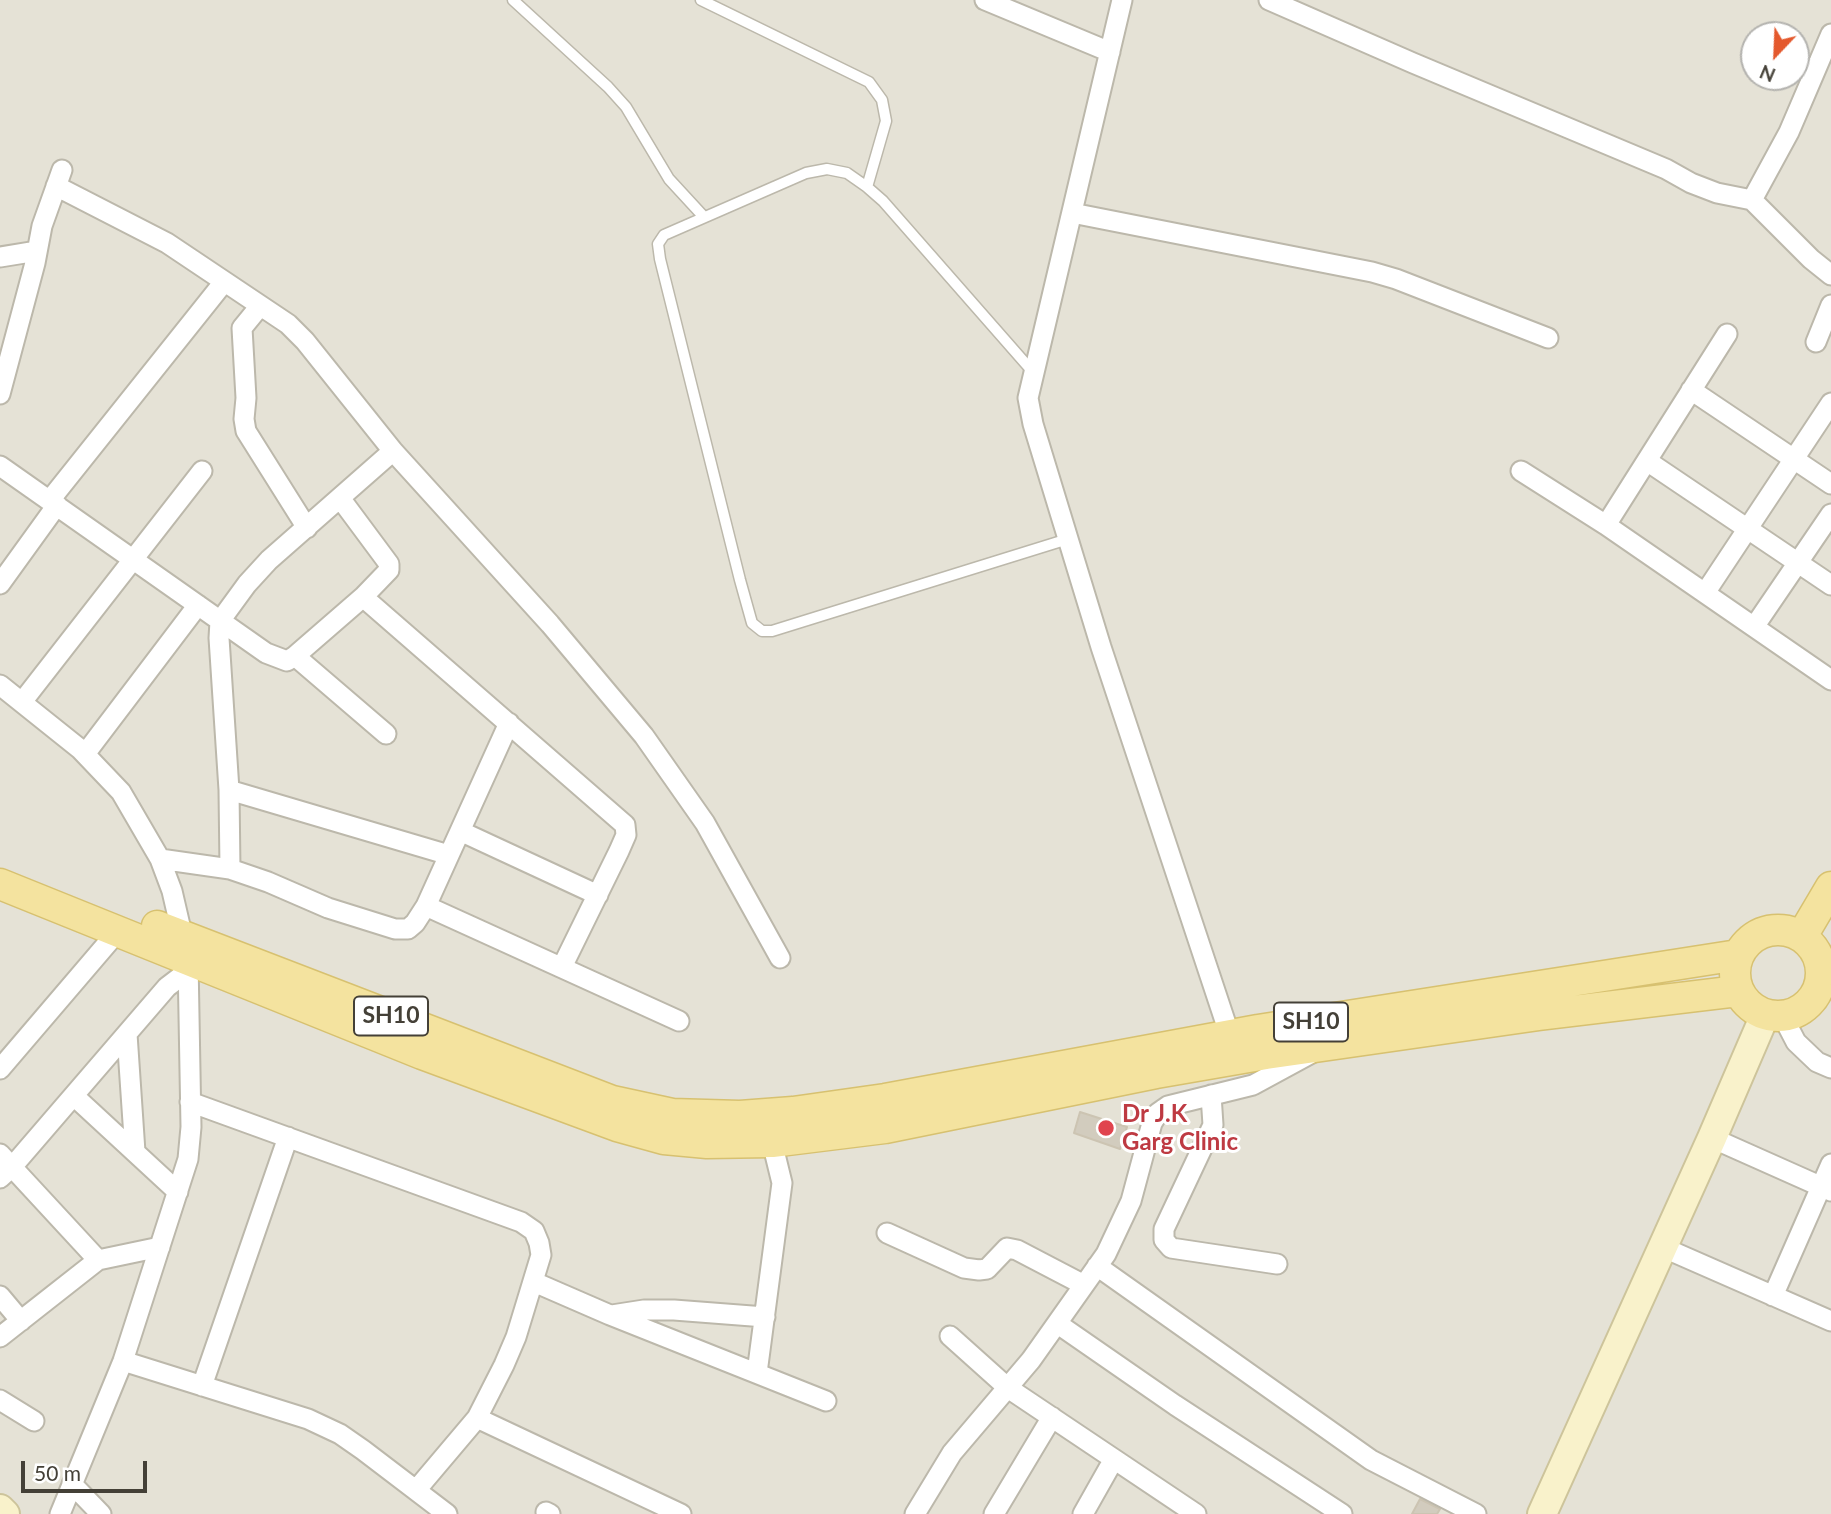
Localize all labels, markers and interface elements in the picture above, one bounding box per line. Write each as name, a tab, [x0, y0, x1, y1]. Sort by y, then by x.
north arrow	[1740, 21, 1810, 91]
text: N	[1756, 61, 1779, 87]
road number: SH10	[354, 996, 428, 1036]
road number: SH10	[1274, 1002, 1348, 1042]
place label: Dr J.K Garg Clinic	[1122, 1100, 1238, 1156]
marker: Dr J.K Garg Clinic	[1096, 1118, 1116, 1138]
scale bar	[24, 1448, 150, 1492]
text: 50 m	[34, 1460, 81, 1485]

